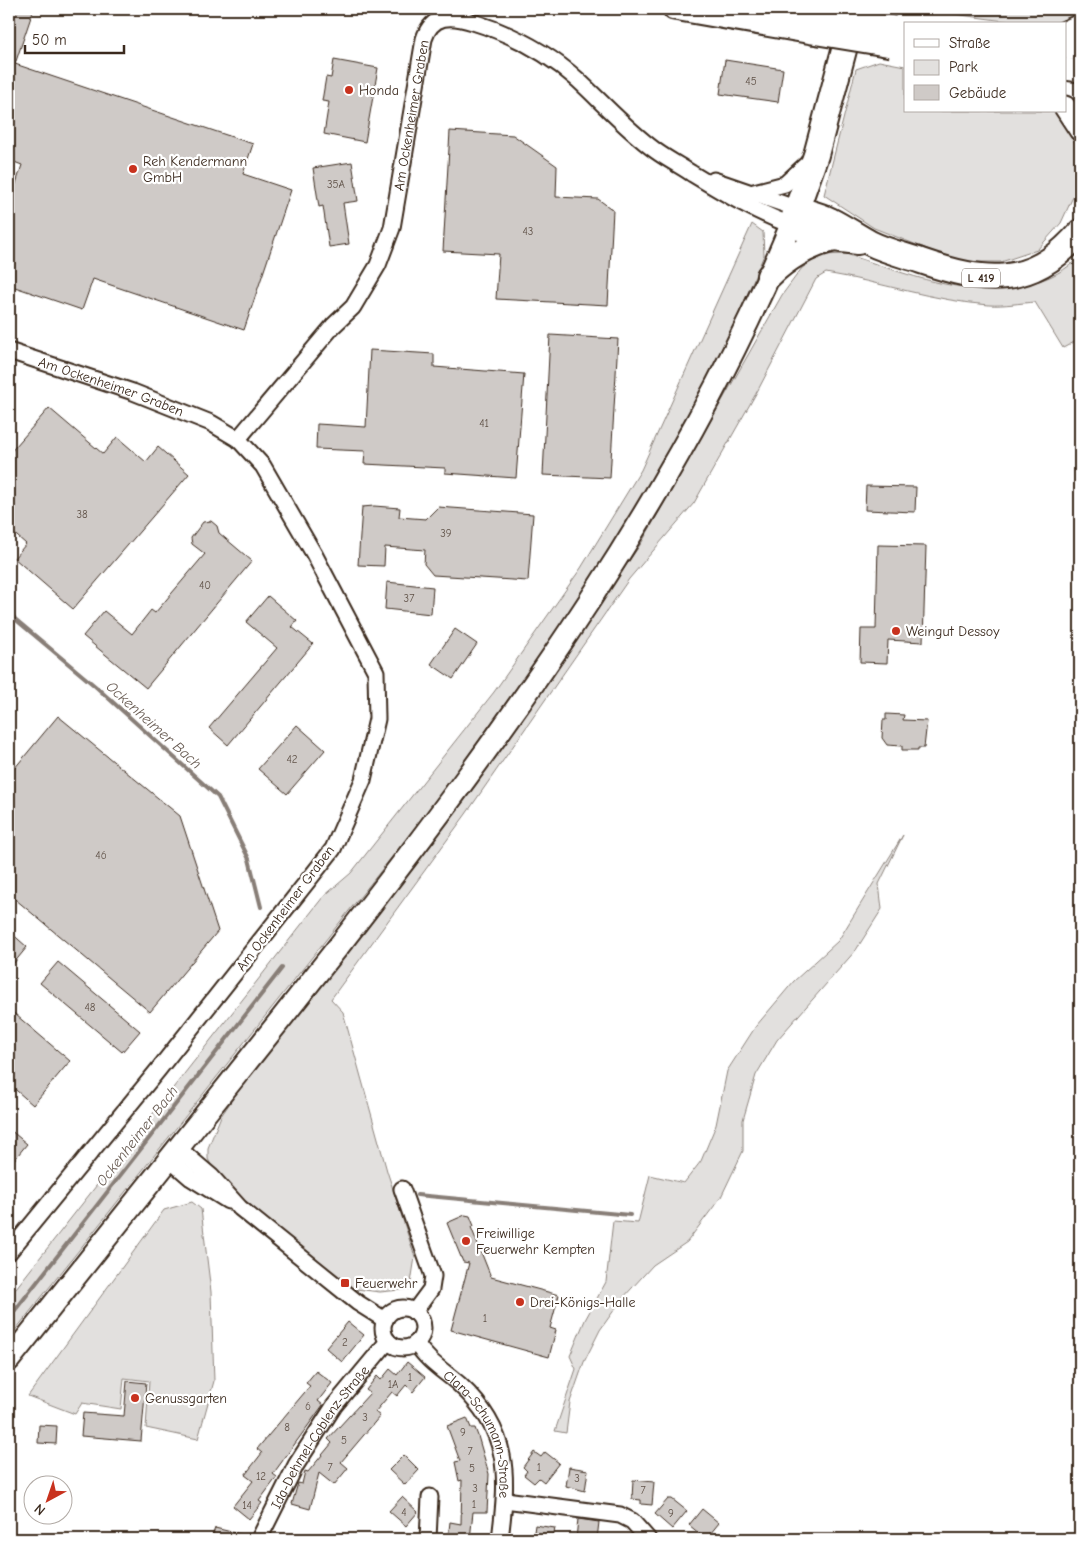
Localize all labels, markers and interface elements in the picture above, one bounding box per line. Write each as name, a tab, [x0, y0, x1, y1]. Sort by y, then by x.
scale bar	[25, 22, 124, 54]
legend	[904, 22, 1066, 112]
text: 50 m	[32, 31, 67, 49]
text: Straße	[949, 34, 991, 52]
street label: Am Ockenheimer Graben	[390, 39, 433, 192]
text: Park	[949, 58, 978, 76]
house number: 45	[745, 75, 757, 88]
place label: Honda	[359, 82, 399, 99]
marker: Honda	[343, 84, 355, 96]
text: Gebäude	[949, 84, 1007, 102]
place label: Reh Kendermann GmbH	[143, 153, 247, 186]
marker: Reh Kendermann GmbH	[127, 163, 139, 175]
house number: 35A	[327, 178, 346, 191]
house number: 43	[523, 225, 533, 238]
road number: L 419	[962, 268, 1000, 288]
street label: Am Ockenheimer Graben	[36, 353, 186, 420]
house number: 41	[479, 417, 489, 430]
house number: 38	[76, 508, 88, 521]
house number: 39	[440, 527, 452, 540]
house number: 40	[199, 579, 211, 592]
house number: 37	[404, 592, 414, 605]
place label: Weingut Dessoy	[906, 623, 1000, 640]
marker: Weingut Dessoy	[890, 625, 902, 637]
water label: Ockenheimer Bach	[103, 677, 205, 773]
house number: 42	[286, 753, 298, 766]
street label: Am Ockenheimer Graben	[233, 842, 338, 974]
house number: 46	[95, 849, 107, 862]
house number: 48	[85, 1001, 96, 1014]
water label: Ockenheimer Bach	[92, 1082, 182, 1190]
place label: Freiwillige Feuerwehr Kempten	[476, 1225, 595, 1258]
marker: Freiwillige Feuerwehr Kempten	[460, 1235, 472, 1247]
place label: Feuerwehr	[355, 1275, 418, 1292]
marker: Feuerwehr	[339, 1277, 351, 1289]
place label: Drei-Königs-Halle	[530, 1294, 635, 1311]
marker: Drei-Königs-Halle	[514, 1296, 526, 1308]
house number: 1	[483, 1312, 487, 1325]
house number: 2	[342, 1336, 348, 1349]
street label: Ida-Dehmel-Coblenz-Straße	[267, 1362, 373, 1512]
street label: Clara-Schumann-Straße	[440, 1367, 513, 1498]
house number: 1	[408, 1371, 412, 1384]
house number: 1A	[388, 1378, 399, 1391]
place label: Genussgarten	[145, 1390, 227, 1407]
marker: Genussgarten	[129, 1392, 141, 1404]
house number: 6	[305, 1400, 311, 1413]
house number: 3	[362, 1411, 368, 1424]
house number: 8	[284, 1421, 290, 1434]
house number: 9	[460, 1426, 466, 1439]
house number: 5	[341, 1434, 347, 1447]
house number: 7	[467, 1445, 473, 1458]
house number: 7	[327, 1461, 333, 1474]
house number: 1	[537, 1461, 541, 1474]
house number: 5	[469, 1462, 475, 1475]
house number: 12	[256, 1470, 266, 1483]
house number: 3	[574, 1472, 580, 1485]
north arrow	[22, 1476, 72, 1526]
house number: 3	[472, 1482, 478, 1495]
house number: 7	[640, 1484, 646, 1497]
house number: 1	[472, 1498, 476, 1511]
house number: 14	[242, 1499, 252, 1512]
text: N	[31, 1500, 49, 1519]
house number: 4	[401, 1506, 407, 1519]
house number: 9	[668, 1507, 674, 1520]

